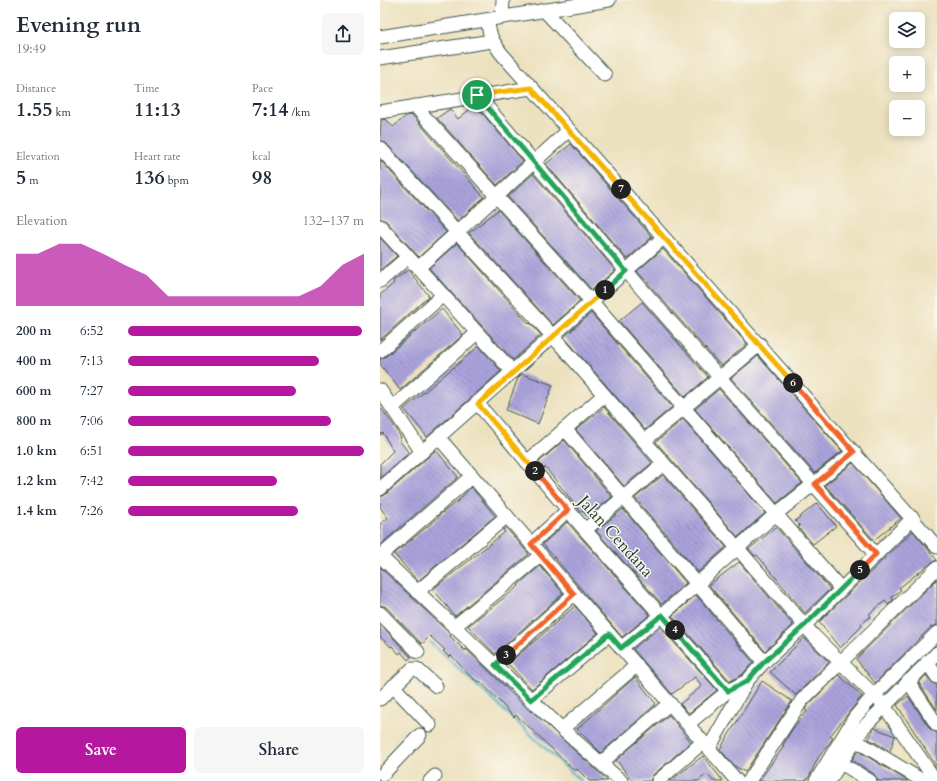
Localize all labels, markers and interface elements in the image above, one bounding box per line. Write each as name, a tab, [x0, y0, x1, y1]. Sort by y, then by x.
text: Evening run	[16, 10, 141, 40]
map controls	[889, 12, 925, 136]
button: layers	[889, 12, 925, 48]
button: share	[322, 13, 364, 55]
text: 19:49	[16, 40, 46, 58]
button: +	[889, 56, 925, 92]
pin	[460, 78, 494, 112]
text: Distance	[16, 81, 56, 96]
text: Time	[134, 81, 159, 96]
text: Pace	[252, 81, 273, 96]
icon: arrive	[466, 84, 488, 106]
text: 1.55	[16, 96, 53, 123]
text: 11:13	[134, 96, 181, 123]
text: 7:14	[252, 96, 289, 123]
button: −	[889, 100, 925, 136]
text: km	[53, 105, 71, 120]
text: /km	[289, 105, 310, 120]
text: Elevation	[16, 149, 60, 164]
text: Heart rate	[134, 149, 181, 164]
text: kcal	[252, 149, 270, 164]
text: 5	[16, 164, 26, 191]
text: 136	[134, 164, 165, 191]
text: 98	[252, 164, 273, 191]
text: m	[26, 173, 39, 188]
text: bpm	[165, 173, 189, 188]
pin: 7	[611, 179, 631, 199]
text: 7	[618, 181, 624, 196]
text: Elevation	[16, 212, 68, 230]
text: 132–137 m	[302, 212, 364, 230]
pin: 1	[595, 280, 615, 300]
text: 1	[602, 282, 608, 297]
text: 200 m	[16, 322, 51, 340]
text: 6:52	[80, 322, 103, 340]
text: 400 m	[16, 352, 51, 370]
text: 7:13	[80, 352, 103, 370]
pin: 6	[783, 373, 803, 393]
text: 6	[790, 375, 796, 390]
text: 600 m	[16, 382, 51, 400]
text: 7:27	[80, 382, 103, 400]
text: 800 m	[16, 412, 51, 430]
text: 7:06	[80, 412, 103, 430]
text: 1.0 km	[16, 442, 57, 460]
text: 6:51	[80, 442, 103, 460]
pin: 2	[525, 461, 545, 481]
text: 2	[532, 463, 538, 478]
text: 1.2 km	[16, 472, 57, 490]
text: 7:42	[80, 472, 103, 490]
street label: Jalan Cendana	[571, 488, 659, 583]
text: 1.4 km	[16, 502, 57, 520]
text: 7:26	[80, 502, 103, 520]
pin: 5	[850, 560, 870, 580]
text: 5	[857, 562, 863, 577]
pin: 4	[665, 620, 685, 640]
text: 4	[672, 622, 678, 637]
pin: 3	[496, 645, 516, 665]
text: 3	[503, 647, 509, 662]
button: Save	[16, 727, 186, 773]
button: Share	[194, 727, 364, 773]

